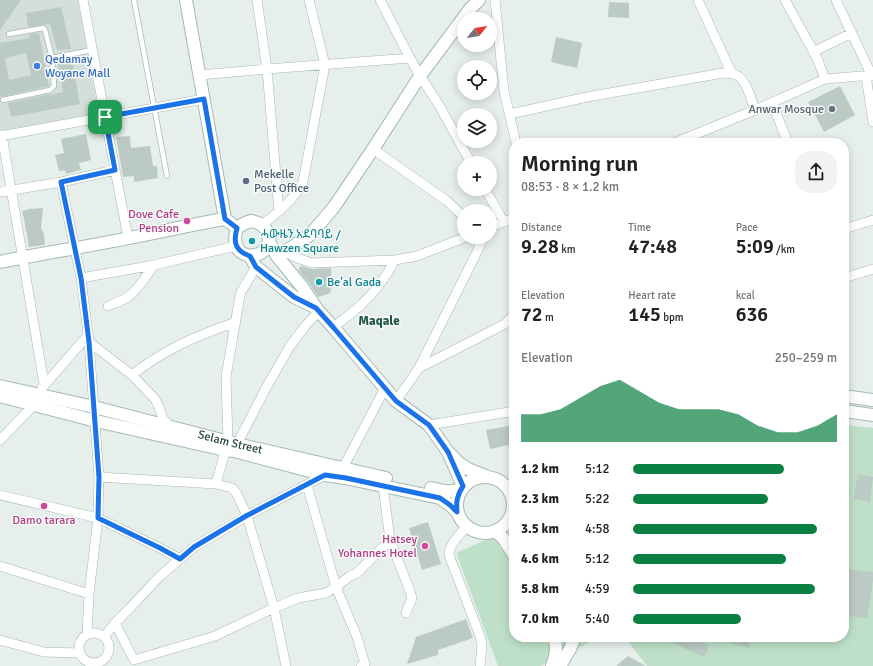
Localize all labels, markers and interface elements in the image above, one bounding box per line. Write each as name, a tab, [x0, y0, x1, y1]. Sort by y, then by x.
north arrow	[457, 12, 497, 52]
map controls	[457, 12, 497, 244]
place label: Qedamay Woyane Mall	[45, 52, 111, 81]
button: locate	[457, 60, 497, 100]
marker: Qedamay Woyane Mall	[32, 61, 42, 71]
pin	[88, 100, 122, 134]
place label: Anwar Mosque	[749, 102, 824, 117]
marker: Anwar Mosque	[827, 104, 837, 114]
icon: arrive	[94, 106, 116, 128]
button: layers	[457, 108, 497, 148]
text: Morning run	[521, 150, 638, 177]
button: share	[795, 151, 837, 193]
button: +	[457, 156, 497, 196]
place label: Mekelle Post Office	[254, 167, 309, 196]
marker: Mekelle Post Office	[241, 176, 251, 186]
text: 08:53 · 8 × 1.2 km	[521, 179, 619, 195]
button: −	[457, 204, 497, 244]
place label: Dove Cafe Pension	[128, 207, 179, 236]
marker: Dove Cafe Pension	[182, 216, 192, 226]
text: Distance	[521, 221, 562, 234]
text: Time	[628, 221, 651, 234]
text: Pace	[736, 221, 758, 234]
place label: ሓውዜን አደባባይ / Hawzen Square	[260, 227, 341, 256]
text: 9.28	[521, 234, 559, 259]
text: 47:48	[628, 234, 677, 259]
text: 5:09	[736, 234, 774, 259]
marker: ሓውዜን አደባባይ / Hawzen Square	[247, 236, 257, 246]
text: km	[559, 243, 576, 256]
text: /km	[774, 243, 795, 256]
place label: Be'al Gada	[327, 275, 381, 290]
marker: Be'al Gada	[314, 277, 324, 287]
text: Elevation	[521, 289, 565, 302]
text: Heart rate	[628, 289, 676, 302]
text: kcal	[736, 289, 755, 302]
text: 72	[521, 302, 543, 327]
text: 145	[628, 302, 661, 327]
text: 636	[736, 302, 768, 327]
text: m	[543, 311, 554, 324]
text: bpm	[661, 311, 684, 324]
district label: Maqale	[358, 313, 400, 329]
text: Elevation	[521, 350, 573, 366]
text: 250–259 m	[775, 350, 837, 366]
street label: Selam Street	[196, 427, 264, 457]
text: 1.2 km	[521, 461, 559, 477]
text: 5:12	[585, 461, 610, 477]
text: 2.3 km	[521, 491, 559, 507]
text: 5:22	[585, 491, 610, 507]
marker: Damo tarara	[39, 501, 49, 511]
place label: Damo tarara	[12, 513, 76, 528]
text: 3.5 km	[521, 521, 559, 537]
text: 4:58	[585, 521, 610, 537]
place label: Hatsey Yohannes Hotel	[338, 532, 417, 561]
marker: Hatsey Yohannes Hotel	[420, 541, 430, 551]
text: 4.6 km	[521, 551, 559, 567]
text: 5:12	[585, 551, 610, 567]
text: 5.8 km	[521, 581, 559, 597]
text: 4:59	[585, 581, 610, 597]
text: 7.0 km	[521, 611, 559, 627]
text: 5:40	[585, 611, 610, 627]

